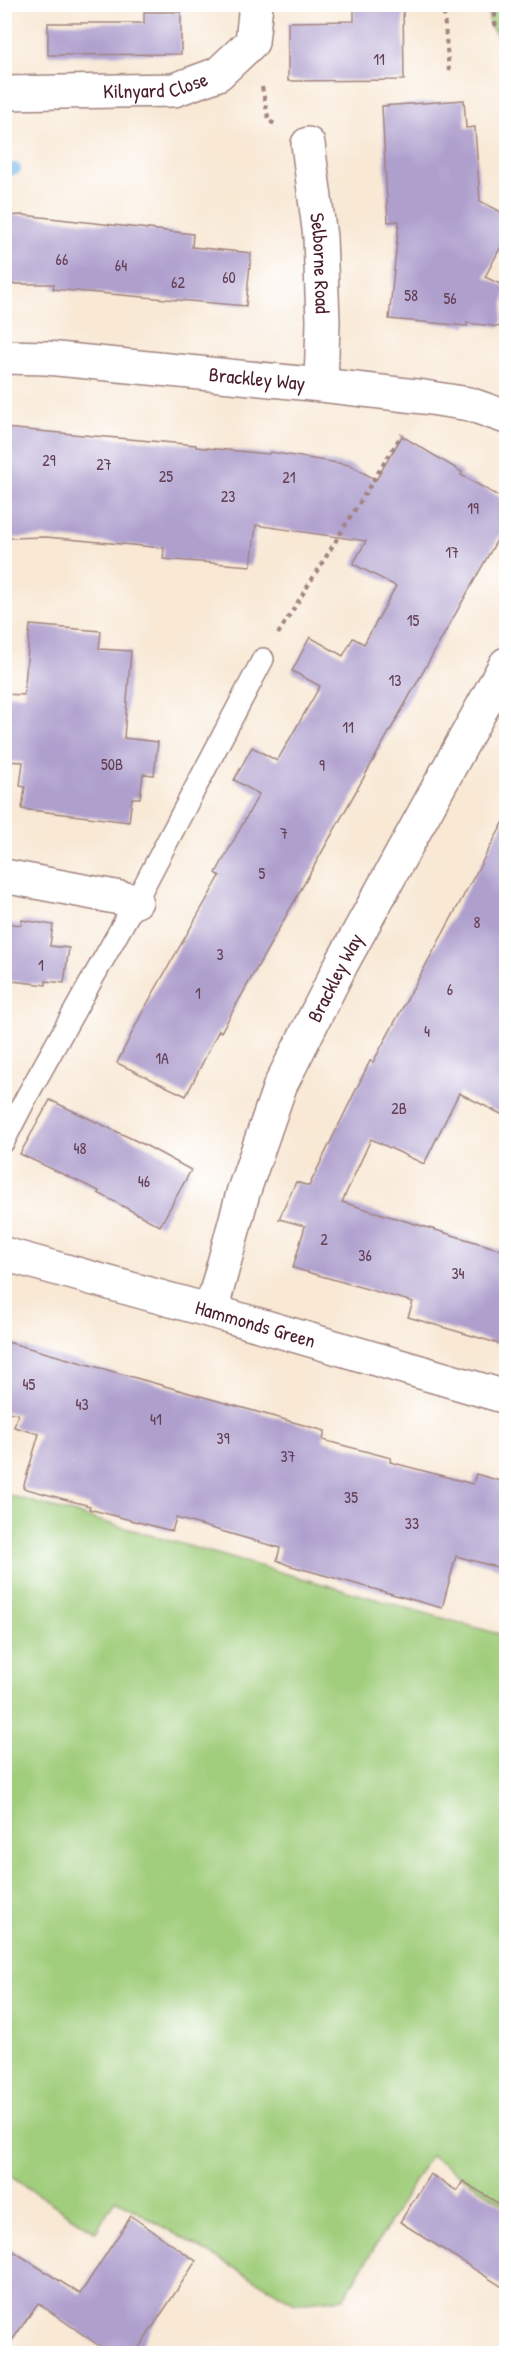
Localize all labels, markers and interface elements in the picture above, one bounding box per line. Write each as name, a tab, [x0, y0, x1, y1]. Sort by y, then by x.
house number: 11	[373, 48, 385, 70]
street label: Kilnyard Close	[103, 65, 211, 104]
street label: Selborne Road	[304, 211, 337, 314]
house number: 66	[56, 248, 68, 270]
house number: 64	[115, 254, 127, 276]
house number: 60	[222, 266, 236, 288]
house number: 62	[171, 271, 185, 293]
house number: 58	[404, 284, 418, 306]
house number: 56	[443, 287, 457, 309]
street label: Brackley Way	[208, 360, 307, 396]
house number: 29	[42, 449, 56, 471]
house number: 27	[96, 453, 112, 475]
house number: 25	[159, 465, 173, 487]
house number: 21	[282, 466, 296, 488]
house number: 23	[221, 485, 235, 507]
house number: 19	[467, 497, 479, 519]
house number: 17	[445, 541, 459, 563]
house number: 15	[407, 609, 420, 631]
house number: 13	[389, 669, 401, 691]
house number: 11	[342, 716, 354, 738]
house number: 50B	[101, 753, 123, 775]
house number: 9	[319, 754, 325, 776]
house number: 7	[280, 822, 288, 844]
house number: 5	[259, 862, 266, 884]
house number: 8	[474, 911, 481, 933]
street label: Brackley Way	[300, 928, 369, 1027]
house number: 3	[216, 943, 224, 965]
house number: 1	[38, 954, 44, 976]
house number: 6	[447, 978, 453, 1000]
house number: 1	[195, 982, 201, 1004]
house number: 4	[424, 1020, 430, 1042]
house number: 1A	[155, 1047, 169, 1069]
house number: 2B	[391, 1097, 407, 1119]
house number: 48	[74, 1137, 87, 1159]
house number: 46	[138, 1170, 150, 1192]
house number: 2	[320, 1228, 328, 1250]
house number: 36	[358, 1244, 372, 1266]
house number: 34	[451, 1262, 465, 1284]
street label: Hammonds Green	[192, 1293, 319, 1354]
house number: 45	[23, 1373, 36, 1395]
house number: 43	[75, 1393, 89, 1415]
house number: 41	[150, 1408, 162, 1430]
house number: 39	[216, 1427, 230, 1449]
house number: 37	[280, 1445, 296, 1467]
house number: 35	[344, 1486, 358, 1508]
house number: 33	[405, 1512, 419, 1534]

